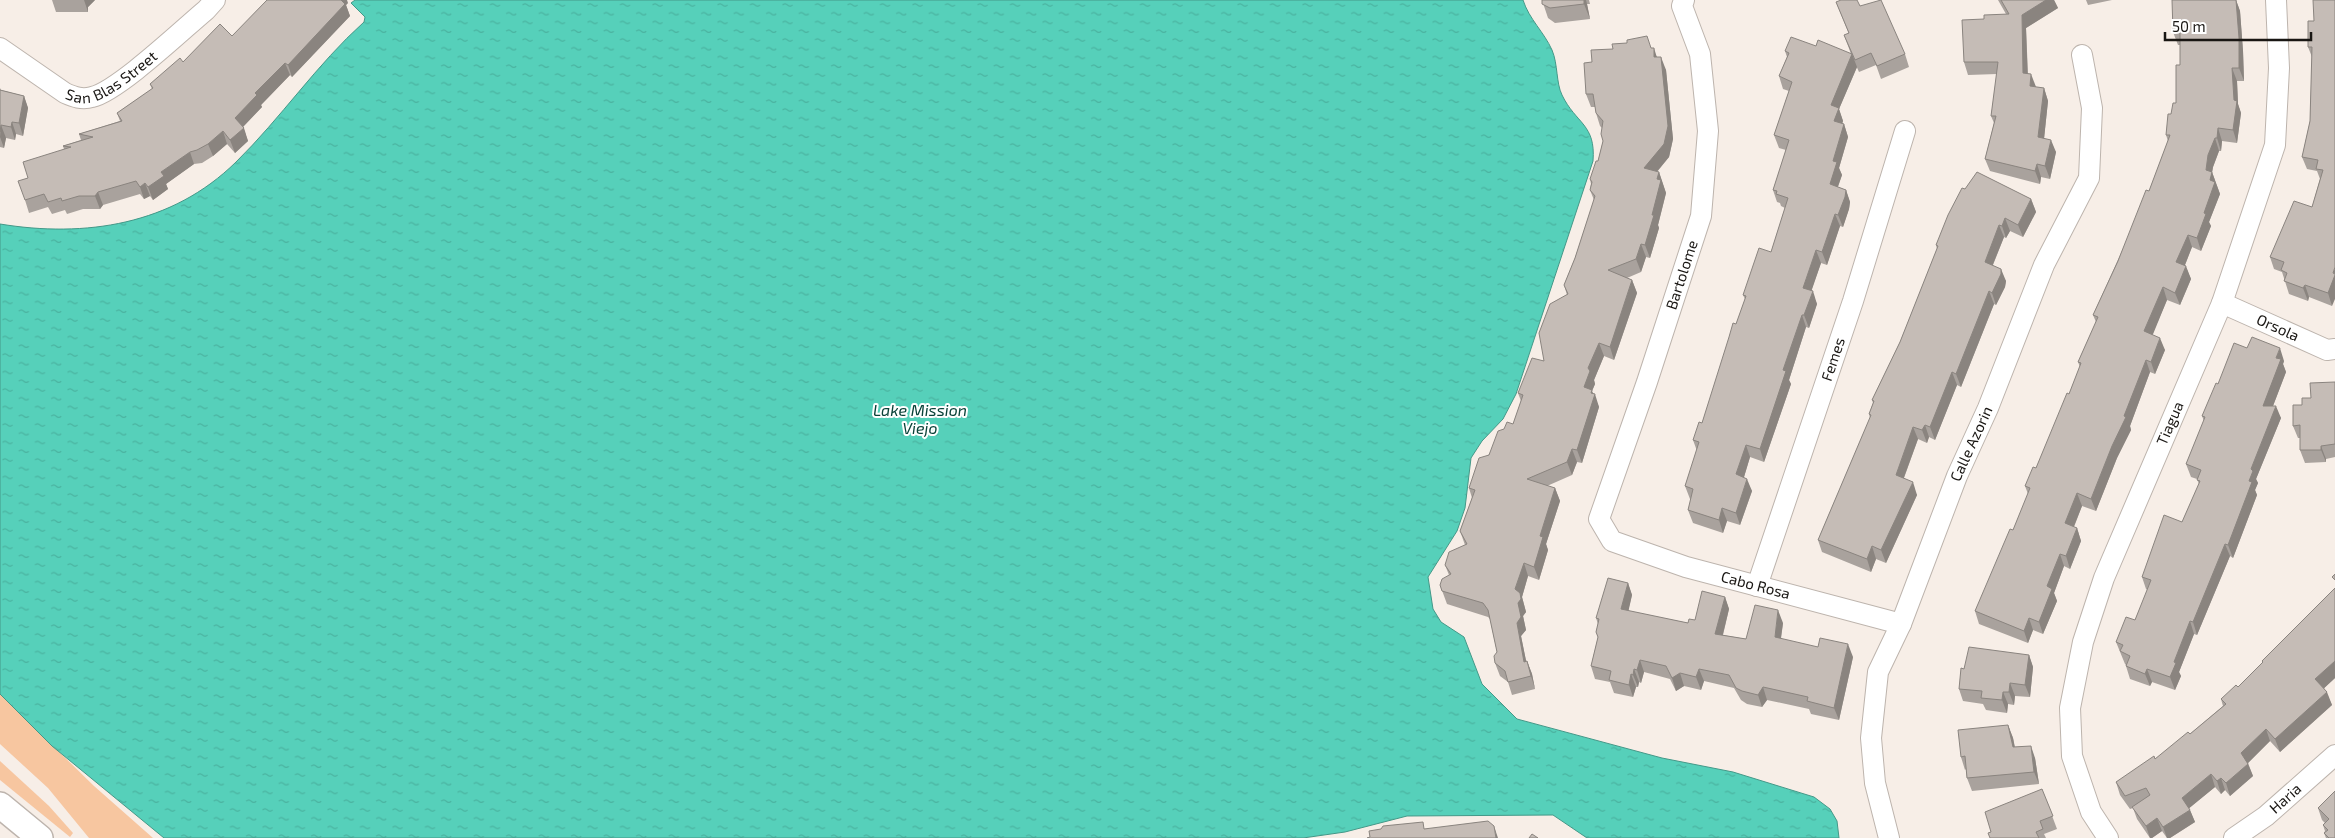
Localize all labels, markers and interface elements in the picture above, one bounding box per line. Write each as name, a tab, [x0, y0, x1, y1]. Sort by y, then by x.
scale bar	[2165, 10, 2311, 42]
text: 50 m	[2172, 17, 2206, 35]
street label: San Blas Street	[63, 46, 161, 106]
street label: Bartolome	[1661, 238, 1701, 312]
street label: Orsola	[2254, 310, 2302, 344]
street label: Femes	[1817, 335, 1848, 383]
street label: Tiagua	[2152, 398, 2187, 448]
water label: Lake Mission Viejo	[873, 400, 967, 438]
street label: Calle Azorin	[1946, 403, 1996, 484]
street label: Cabo Rosa	[1719, 567, 1792, 602]
street label: Haria	[2265, 779, 2304, 817]

